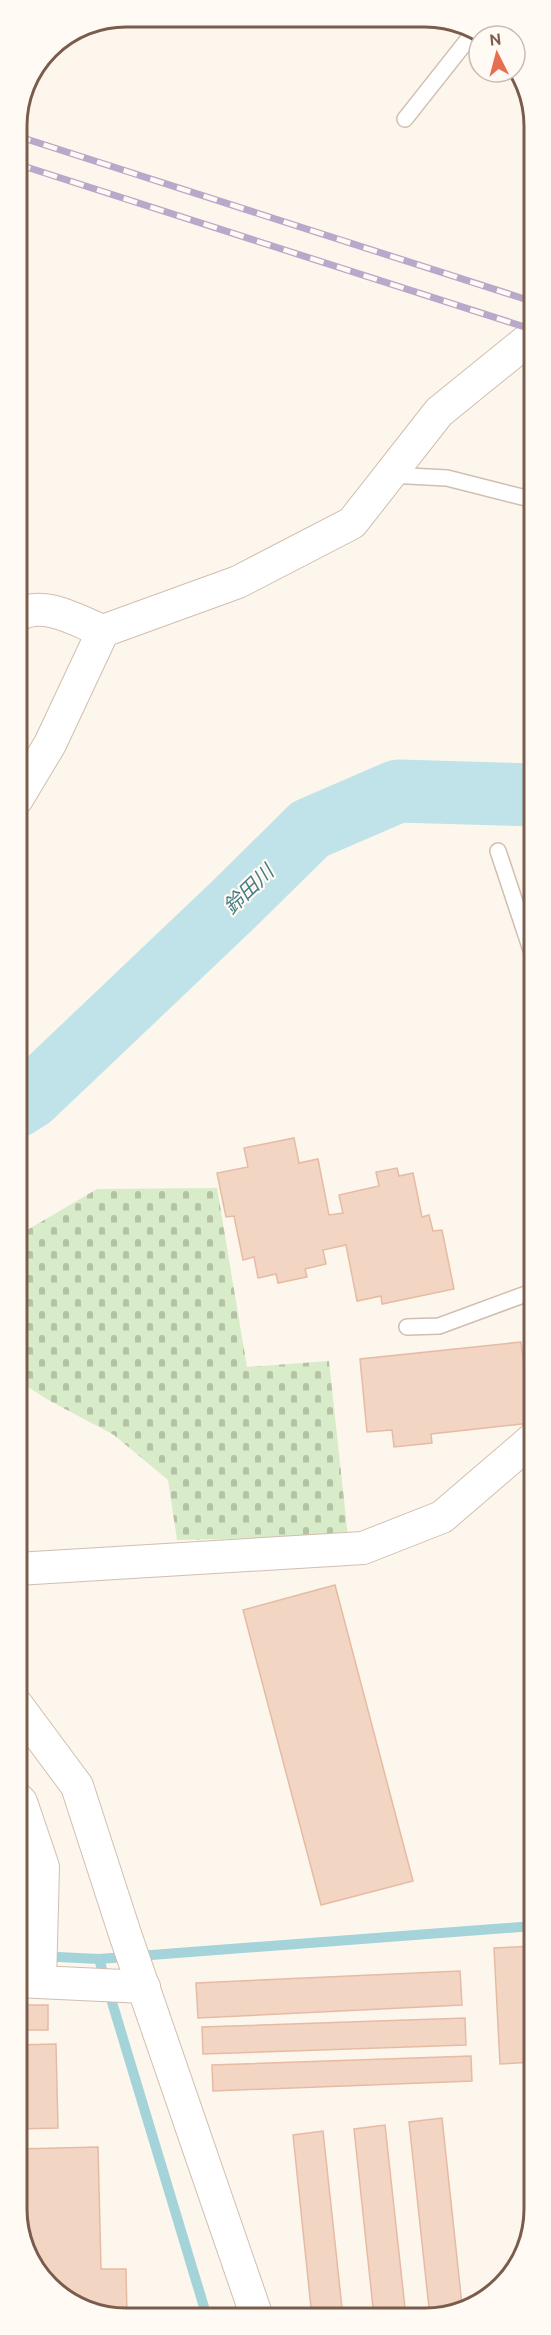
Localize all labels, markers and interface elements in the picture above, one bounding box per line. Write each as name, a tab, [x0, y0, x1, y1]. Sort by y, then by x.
north arrow	[467, 24, 527, 84]
text: N	[489, 30, 502, 49]
water label: 鈴田川	[218, 858, 279, 918]

